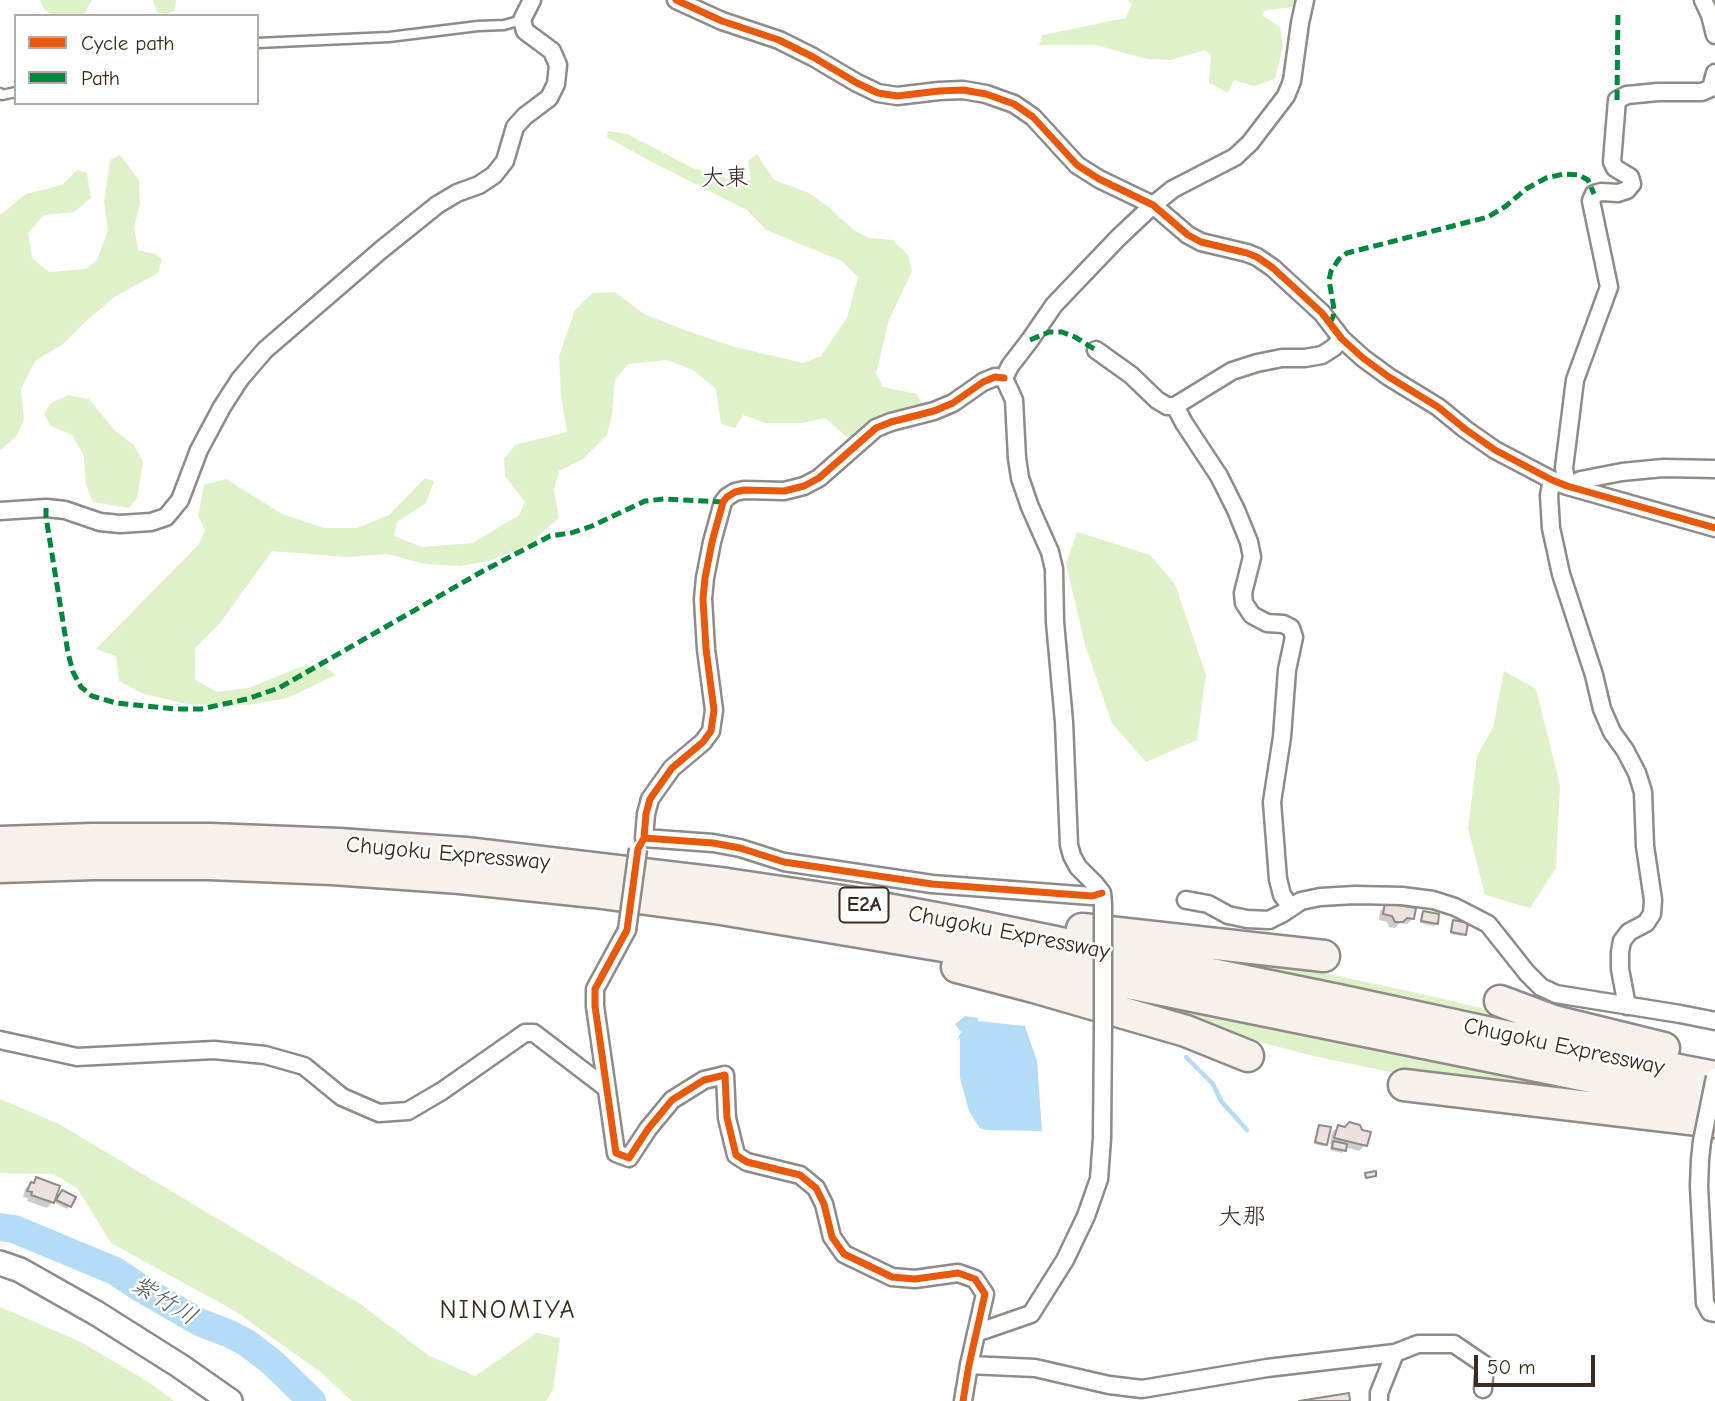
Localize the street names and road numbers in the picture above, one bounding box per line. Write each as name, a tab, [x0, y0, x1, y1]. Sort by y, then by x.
street label: Chugoku Expressway	[345, 831, 551, 877]
road number: E2A	[840, 888, 888, 922]
street label: Chugoku Expressway	[906, 900, 1112, 966]
street label: Chugoku Expressway	[1461, 1012, 1667, 1082]

